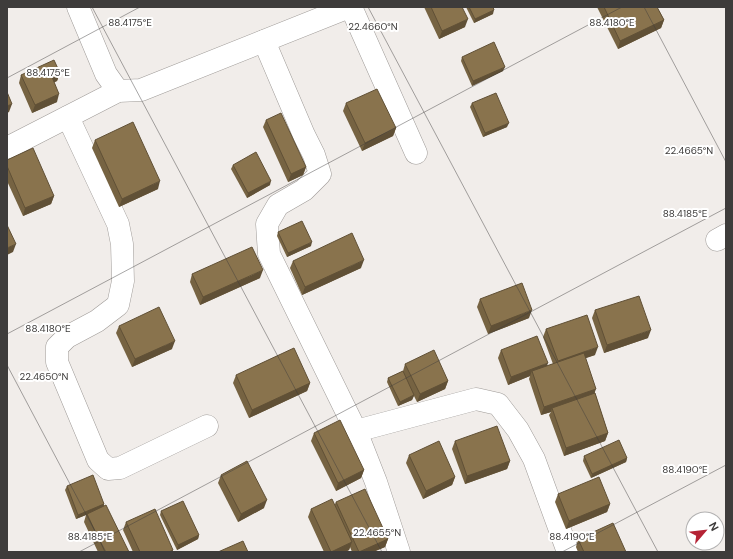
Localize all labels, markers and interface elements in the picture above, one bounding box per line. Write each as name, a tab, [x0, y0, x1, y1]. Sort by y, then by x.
text: 88.4175°E	[108, 16, 152, 29]
text: 88.4180°E	[589, 16, 635, 29]
text: 22.4660°N	[348, 20, 398, 33]
text: 88.4175°E	[26, 66, 70, 79]
text: 22.4665°N	[665, 144, 713, 157]
text: 88.4185°E	[663, 207, 708, 220]
text: 88.4180°E	[25, 322, 71, 335]
text: 22.4650°N	[20, 370, 69, 383]
text: 88.4190°E	[662, 463, 708, 476]
north arrow	[685, 511, 725, 551]
text: N	[706, 519, 722, 533]
text: 22.4655°N	[353, 526, 401, 539]
text: 88.4185°E	[68, 530, 113, 543]
text: 88.4190°E	[549, 530, 595, 543]

